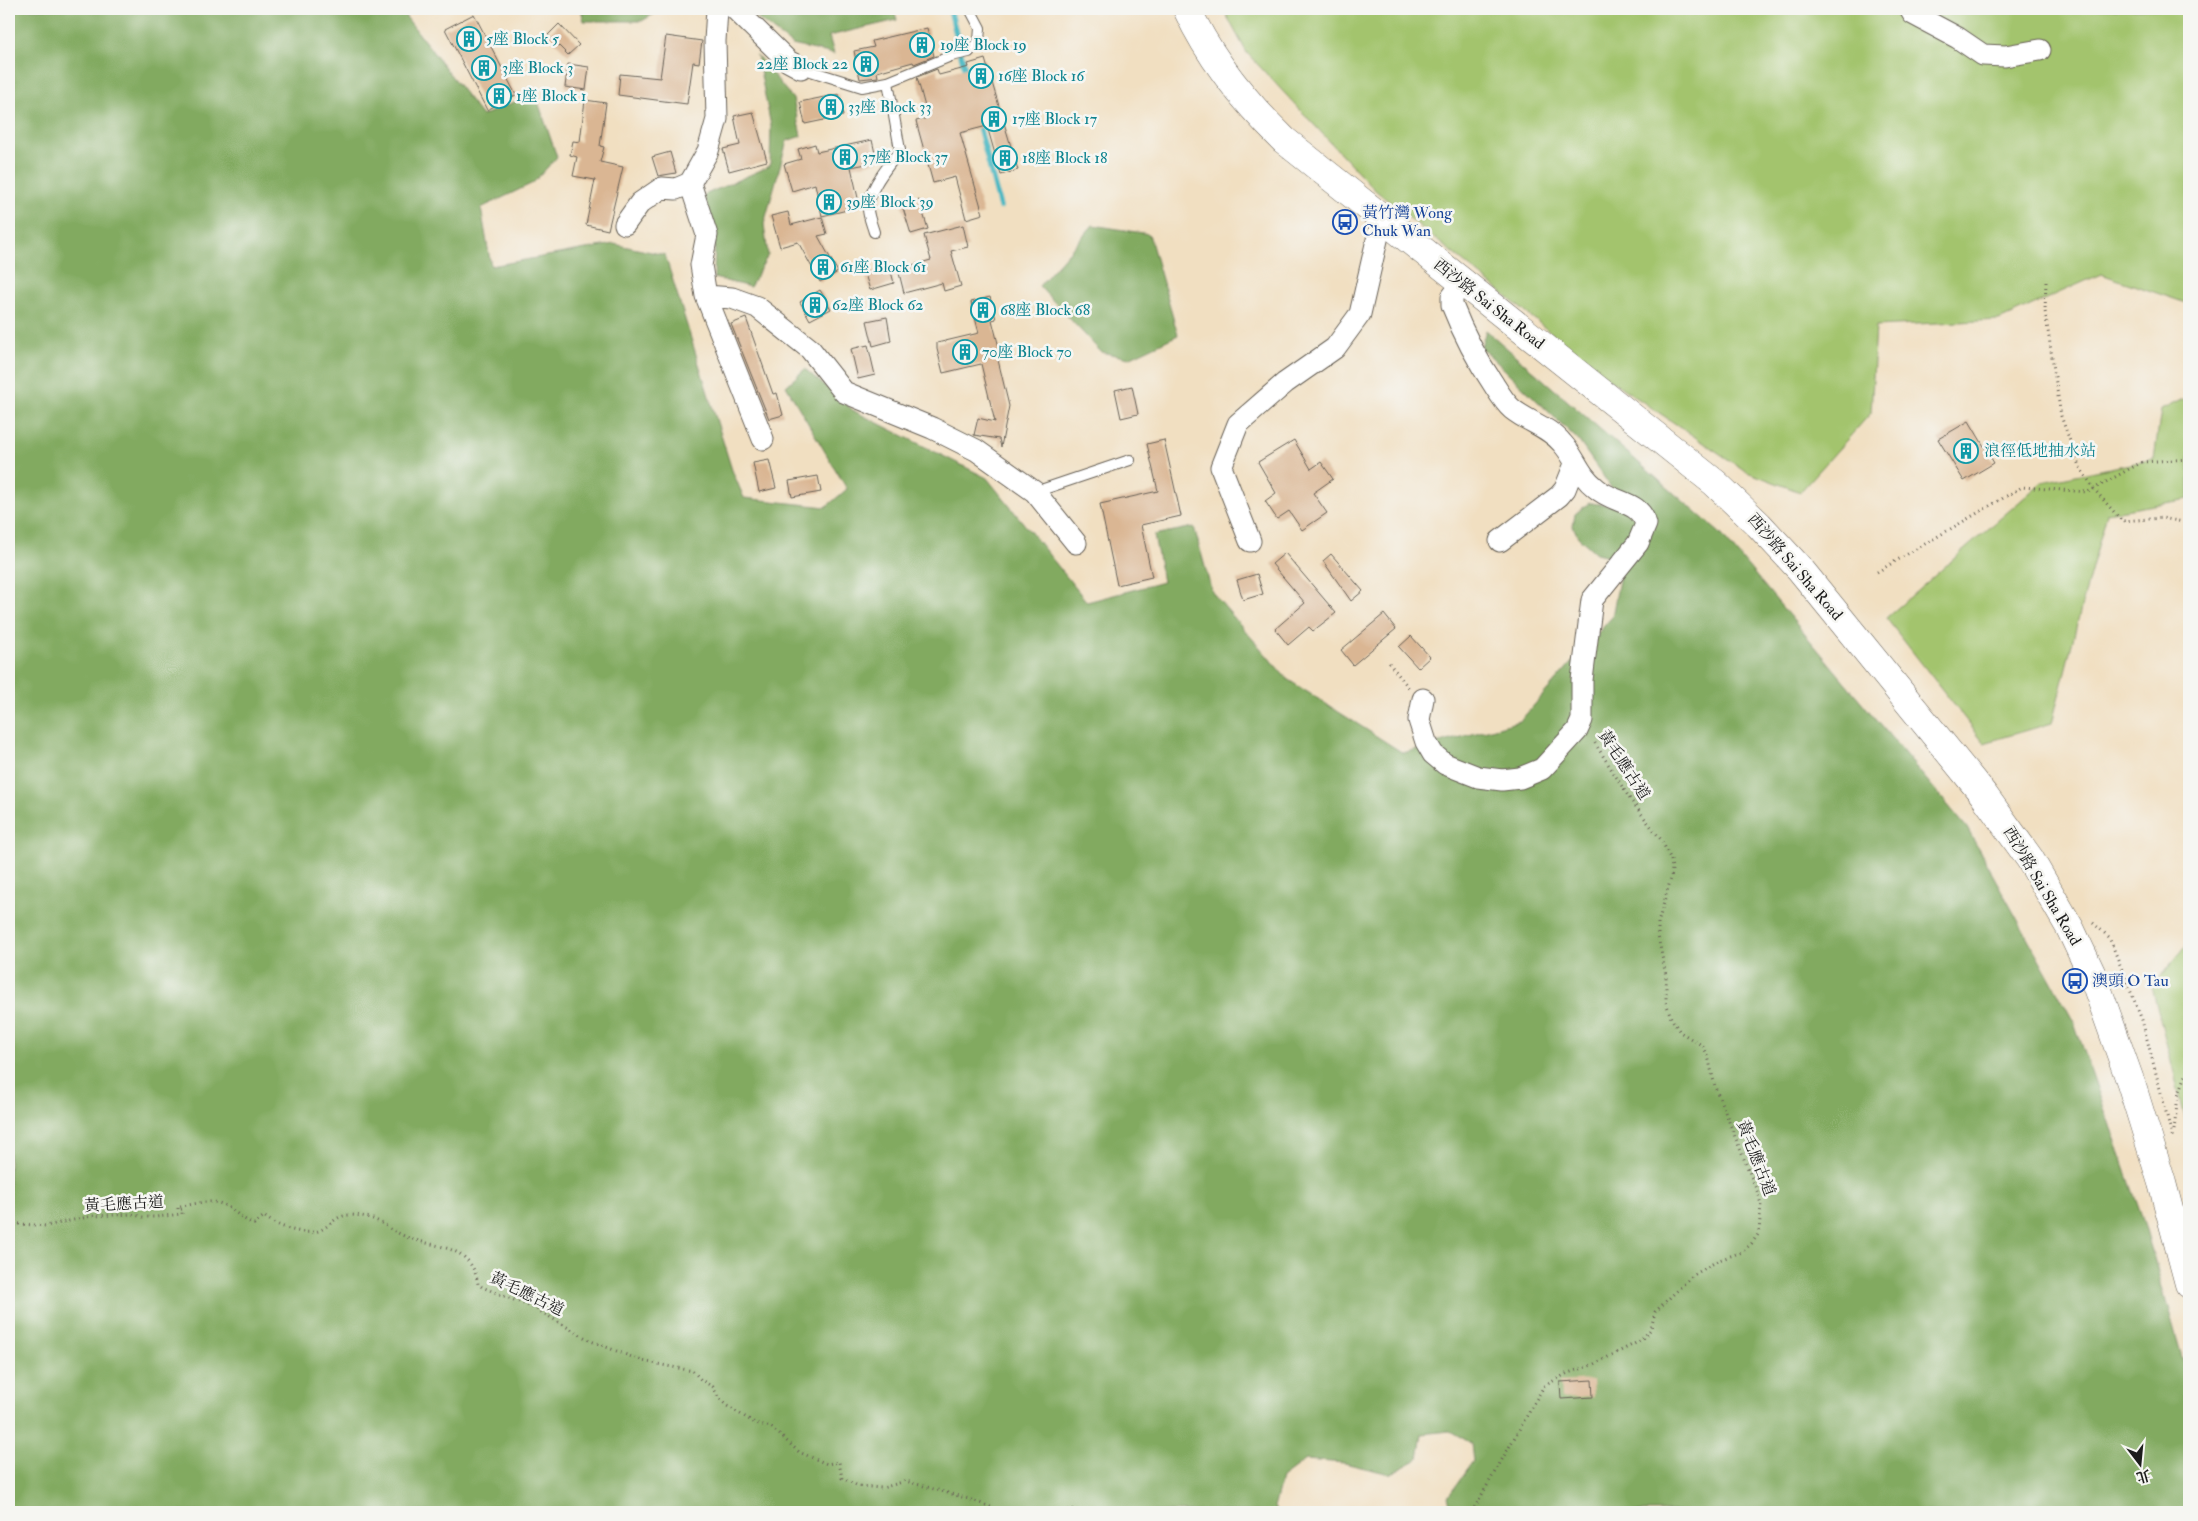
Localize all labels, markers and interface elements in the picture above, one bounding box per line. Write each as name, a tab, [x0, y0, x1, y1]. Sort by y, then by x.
building icon: 5座 Block 5	[456, 26, 482, 52]
place label: 5座 Block 5	[486, 29, 559, 49]
building icon: 19座 Block 19	[909, 32, 935, 58]
place label: 19座 Block 19	[940, 35, 1027, 55]
building icon: 22座 Block 22	[853, 51, 879, 77]
place label: 22座 Block 22	[757, 54, 848, 74]
building icon: 3座 Block 3	[471, 55, 497, 81]
place label: 3座 Block 3	[502, 58, 573, 78]
building icon: 16座 Block 16	[968, 63, 994, 89]
place label: 16座 Block 16	[998, 66, 1085, 86]
building icon: 1座 Block 1	[486, 83, 512, 109]
place label: 1座 Block 1	[516, 86, 586, 106]
building icon: 33座 Block 33	[818, 94, 844, 120]
place label: 33座 Block 33	[848, 97, 932, 117]
building icon: 17座 Block 17	[981, 106, 1007, 132]
place label: 17座 Block 17	[1012, 109, 1098, 129]
building icon: 37座 Block 37	[832, 144, 858, 170]
building icon: 18座 Block 18	[992, 145, 1018, 171]
place label: 37座 Block 37	[862, 147, 949, 167]
place label: 18座 Block 18	[1022, 148, 1108, 168]
building icon: 39座 Block 39	[816, 189, 842, 215]
place label: 39座 Block 39	[846, 192, 934, 212]
place label: 黃竹灣 Wong Chuk Wan	[1362, 203, 1453, 241]
bus stop icon: 黃竹灣 Wong Chuk Wan	[1332, 209, 1358, 235]
building icon: 61座 Block 61	[810, 254, 836, 280]
street label: 西沙路 Sai Sha Road	[1430, 255, 1549, 354]
place label: 61座 Block 61	[840, 257, 926, 277]
building icon: 62座 Block 62	[802, 292, 828, 318]
place label: 62座 Block 62	[832, 295, 923, 315]
building icon: 68座 Block 68	[970, 297, 996, 323]
place label: 68座 Block 68	[1000, 300, 1091, 320]
building icon: 70座 Block 70	[952, 339, 978, 365]
place label: 70座 Block 70	[982, 342, 1072, 362]
building icon: 浪徑低地抽水站	[1953, 438, 1979, 464]
place label: 浪徑低地抽水站	[1984, 441, 2096, 461]
street label: 西沙路 Sai Sha Road	[1743, 509, 1847, 625]
street label: 黃毛應古道	[1594, 726, 1654, 804]
street label: 西沙路 Sai Sha Road	[1999, 823, 2085, 949]
bus stop icon: 澳頭 O Tau	[2062, 968, 2088, 994]
place label: 澳頭 O Tau	[2092, 971, 2169, 991]
street label: 黃毛應古道	[1732, 1117, 1780, 1199]
street label: 黃毛應古道	[84, 1192, 164, 1216]
street label: 黃毛應古道	[487, 1267, 567, 1321]
north arrow	[2116, 1438, 2166, 1488]
text: 北	[2134, 1466, 2153, 1486]

